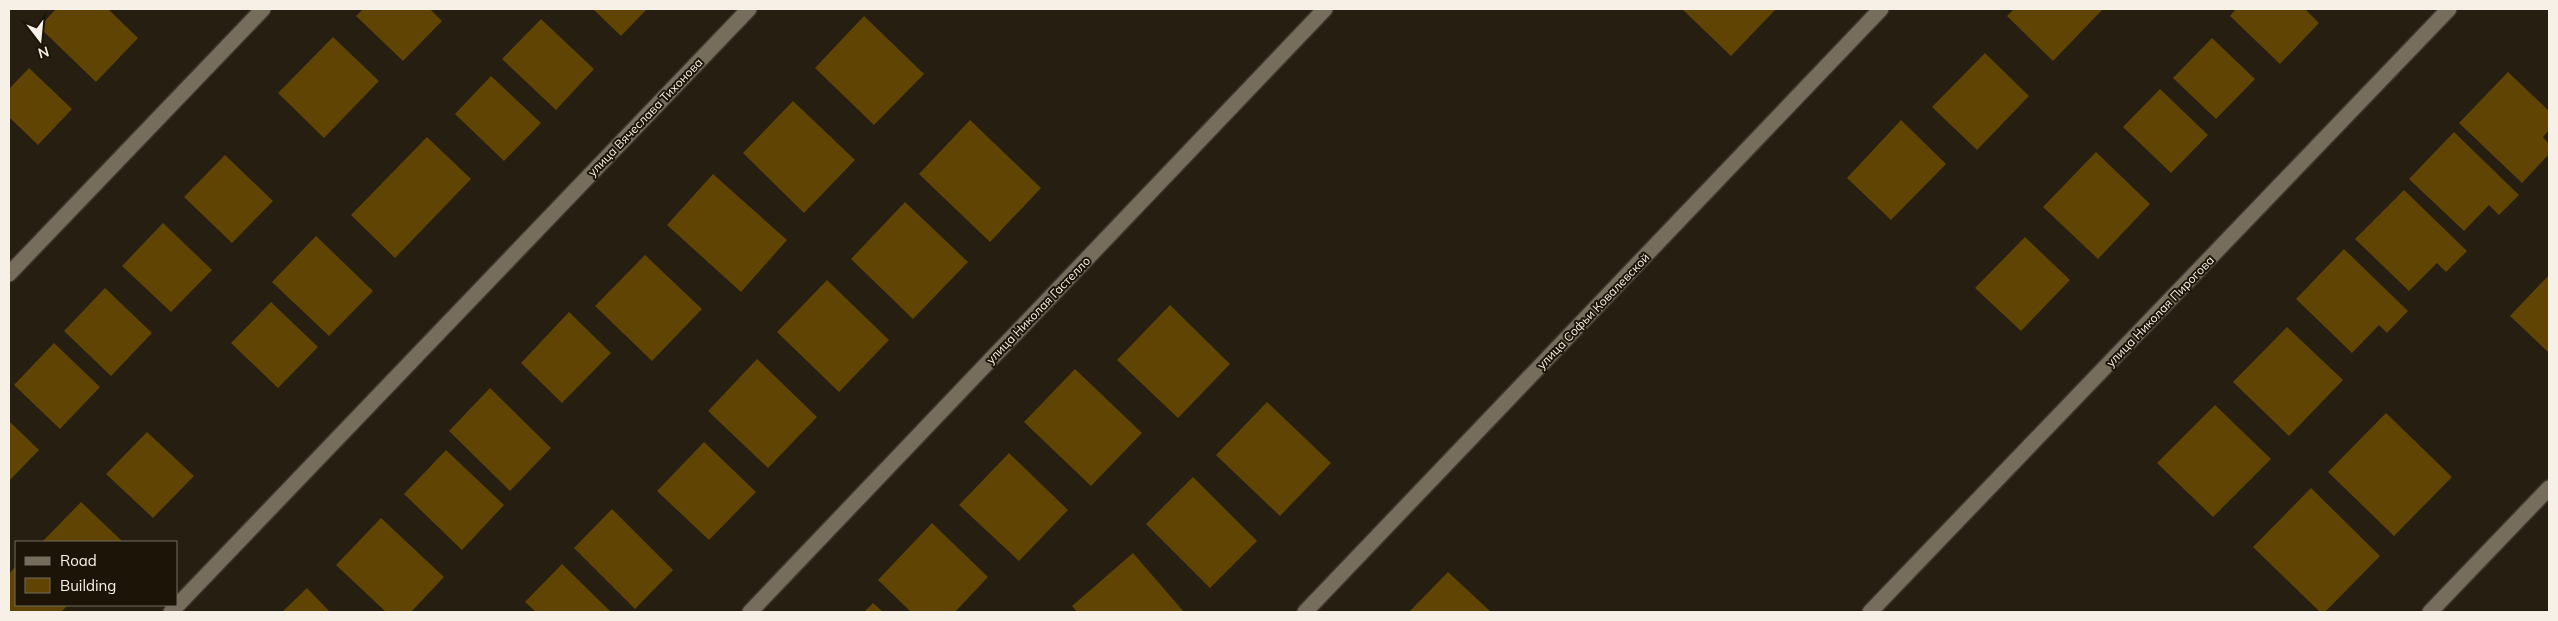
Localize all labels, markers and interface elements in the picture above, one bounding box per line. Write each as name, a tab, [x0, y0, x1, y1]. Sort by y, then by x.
north arrow	[15, 15, 65, 65]
text: N	[36, 42, 51, 63]
street label: улица Вячеслава Тихонова	[584, 55, 706, 179]
street label: улица Софьи Ковалевской	[1534, 250, 1652, 372]
street label: улица Николая Пирогова	[2103, 252, 2217, 370]
street label: улица Николая Гастелло	[983, 253, 1093, 367]
legend	[15, 541, 178, 606]
text: Road	[60, 551, 97, 570]
text: Building	[60, 576, 116, 595]

